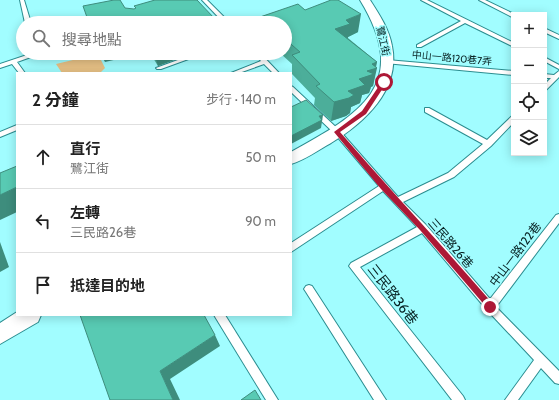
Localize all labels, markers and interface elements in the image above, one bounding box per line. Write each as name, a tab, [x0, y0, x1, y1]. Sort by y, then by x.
map controls	[511, 12, 547, 156]
button: +	[511, 12, 547, 48]
search box	[16, 16, 292, 60]
street label: 鷺江街	[373, 25, 393, 57]
icon: search	[30, 27, 52, 49]
text: 搜尋地點	[62, 31, 122, 49]
street label: 中山一路120巷7弄	[411, 48, 493, 68]
button: −	[511, 48, 547, 84]
route start	[375, 73, 393, 91]
button: locate	[511, 84, 547, 120]
text: 2 分鐘	[32, 90, 79, 110]
text: 步行 · 140 m	[206, 91, 276, 107]
button: layers	[511, 120, 547, 156]
text: 直行	[70, 140, 100, 158]
icon: ahead	[32, 146, 54, 168]
text: 50 m	[246, 149, 276, 165]
text: 鷺江街	[70, 160, 109, 176]
text: 左轉	[70, 204, 100, 222]
icon: left	[32, 210, 54, 232]
text: 90 m	[245, 213, 276, 229]
street label: 三民路26巷	[425, 215, 477, 271]
street label: 中山一路122巷	[486, 219, 544, 289]
text: 三民路26巷	[70, 224, 136, 240]
street label: 三民路36巷	[364, 260, 422, 328]
icon: arrive	[32, 274, 54, 296]
text: 抵達目的地	[70, 277, 145, 295]
route end	[481, 298, 499, 316]

